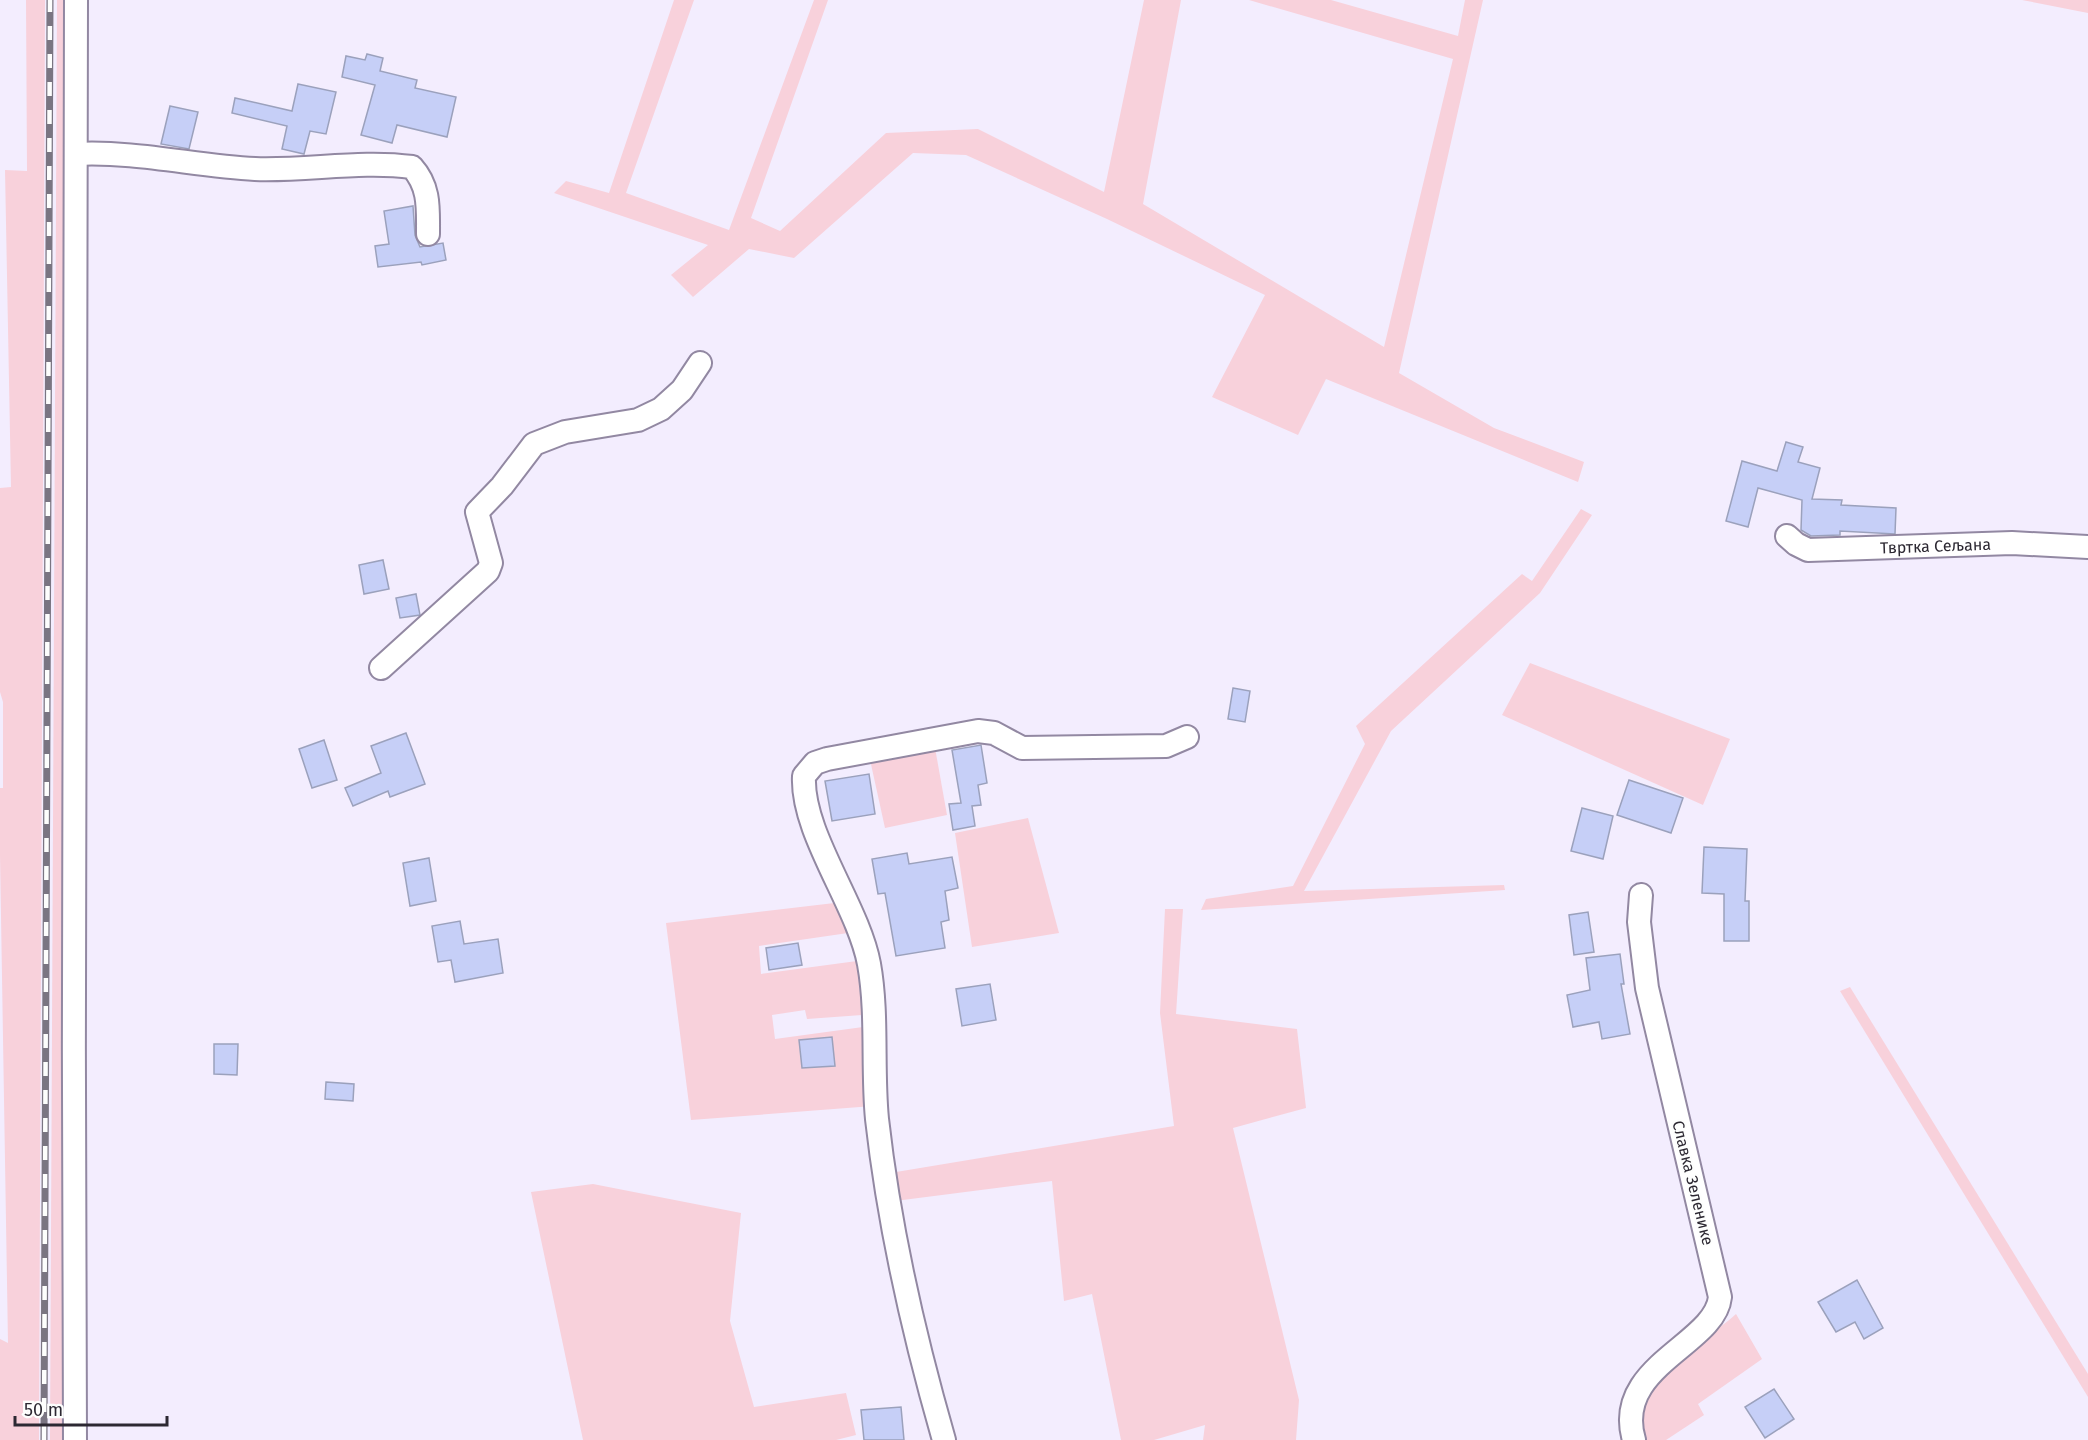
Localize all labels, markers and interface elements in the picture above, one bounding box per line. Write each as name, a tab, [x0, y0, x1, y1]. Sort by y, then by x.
street label: Твртка Сељана	[1880, 534, 1991, 557]
street label: Славка Зеленике	[1668, 1119, 1718, 1247]
scale bar	[15, 1389, 166, 1427]
text: 50 m	[24, 1399, 63, 1421]

